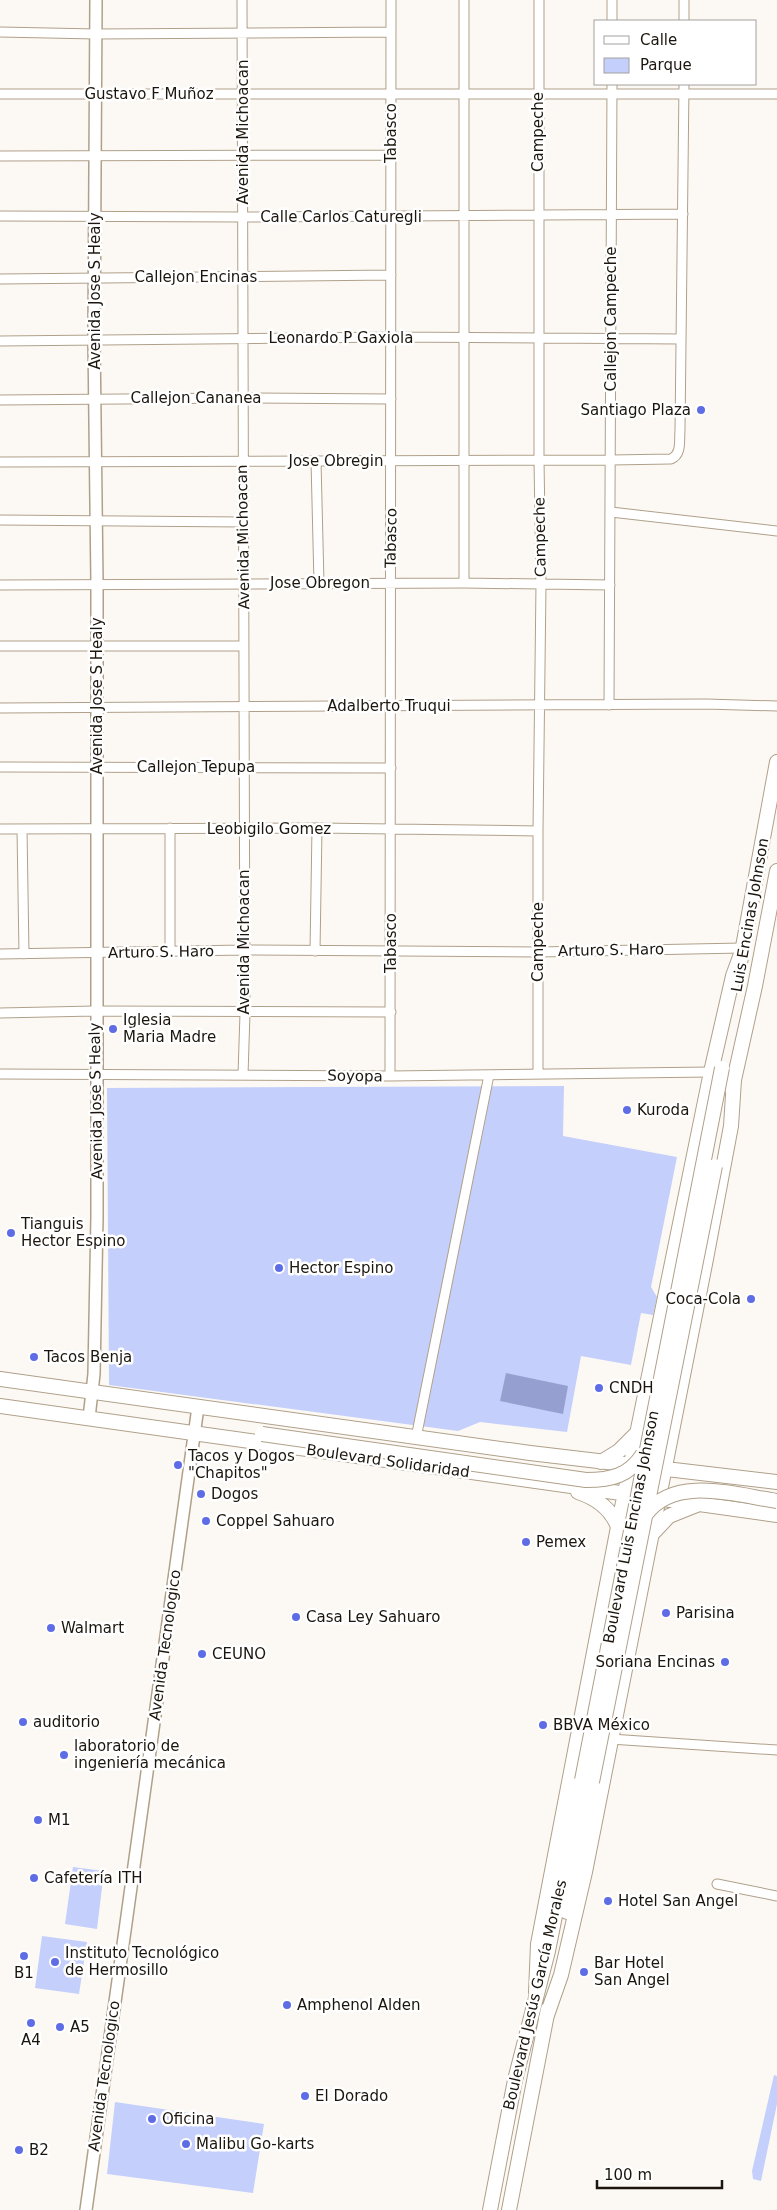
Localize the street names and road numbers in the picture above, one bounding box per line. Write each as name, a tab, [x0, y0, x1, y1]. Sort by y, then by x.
street label: Avenida Michoacan	[234, 60, 252, 204]
street label: Gustavo F Muñoz	[84, 85, 214, 103]
street label: Campeche	[529, 92, 547, 172]
street label: Tabasco	[382, 103, 400, 164]
street label: Calle Carlos Caturegli	[260, 208, 422, 226]
street label: Avenida Jose S Healy	[86, 212, 104, 370]
street label: Callejon Campeche	[602, 247, 620, 391]
street label: Callejon Encinas	[135, 268, 258, 286]
street label: Leonardo P Gaxiola	[269, 329, 413, 347]
street label: Callejon Cananea	[130, 389, 262, 407]
street label: Jose Obregin	[287, 452, 384, 470]
street label: Avenida Michoacan	[233, 464, 253, 610]
street label: Campeche	[530, 497, 550, 577]
street label: Tabasco	[381, 508, 401, 569]
street label: Jose Obregon	[269, 574, 370, 592]
street label: Avenida Jose S Healy	[88, 617, 106, 775]
street label: Adalberto Truqui	[327, 697, 451, 715]
street label: Callejon Tepupa	[137, 758, 255, 776]
street label: Leobigilo Gomez	[207, 820, 331, 838]
street label: Luis Encinas Johnson	[728, 837, 772, 993]
street label: Avenida Michoacan	[235, 870, 253, 1014]
street label: Campeche	[529, 902, 547, 982]
street label: Tabasco	[382, 913, 400, 974]
street label: Arturo S. Haro	[558, 940, 664, 960]
street label: Arturo S. Haro	[108, 942, 214, 962]
street label: Avenida Jose S Healy	[86, 1022, 106, 1180]
street label: Soyopa	[327, 1067, 383, 1085]
street label: Boulevard Luis Encinas Johnson	[600, 1409, 662, 1645]
street label: Boulevard Solidaridad	[305, 1441, 471, 1481]
street label: Avenida Tecnologico	[146, 1569, 184, 1721]
street label: Boulevard Jesús García Morales	[500, 1878, 570, 2112]
street label: Avenida Tecnologico	[85, 2000, 123, 2152]

